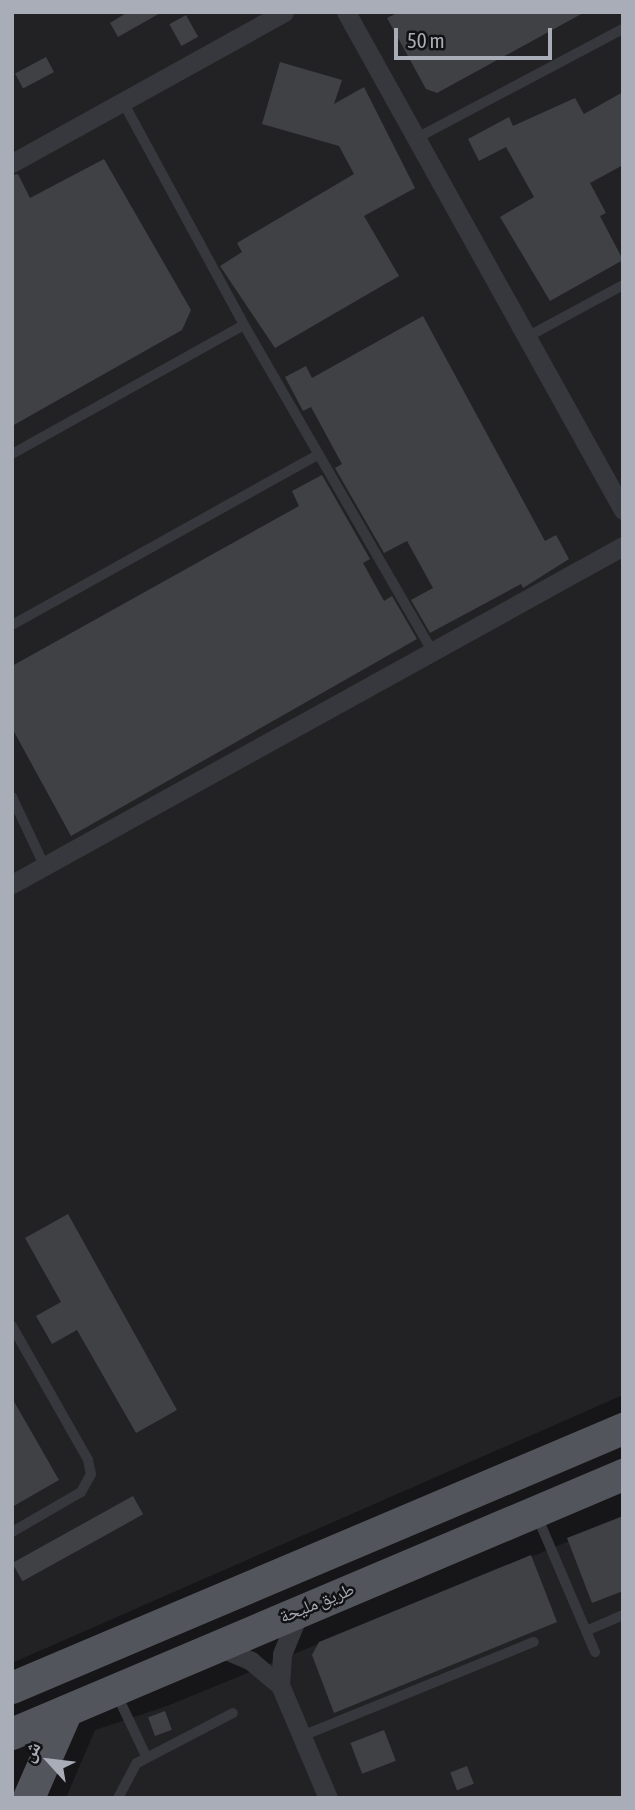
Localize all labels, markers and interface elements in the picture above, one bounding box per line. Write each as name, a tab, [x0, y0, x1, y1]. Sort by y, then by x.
scale bar	[397, 14, 554, 58]
text: 50 m	[407, 28, 445, 52]
street label: طريق مليحة	[277, 1578, 357, 1628]
north arrow	[14, 1726, 84, 1796]
text: ش	[16, 1737, 45, 1765]

